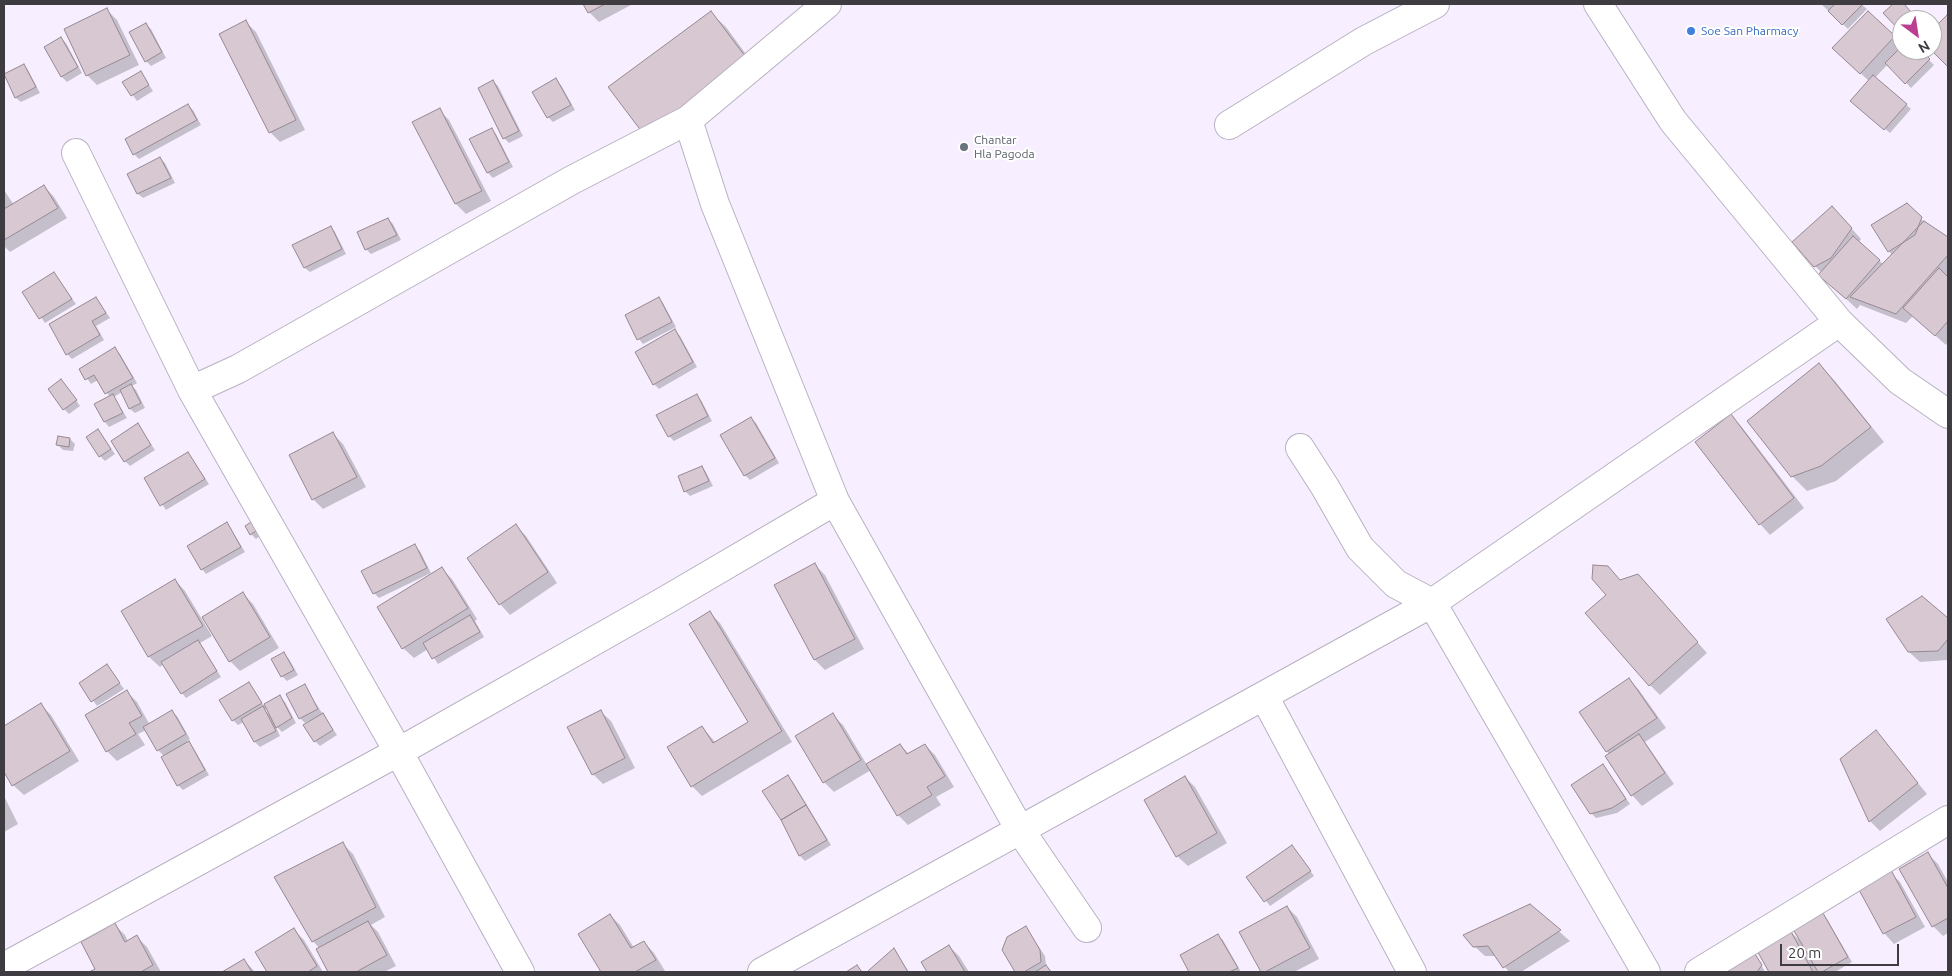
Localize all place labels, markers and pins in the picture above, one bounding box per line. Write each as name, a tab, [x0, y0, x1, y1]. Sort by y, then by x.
place label: Soe San Pharmacy	[1701, 24, 1799, 38]
marker: Soe San Pharmacy	[1685, 25, 1697, 37]
place label: Chantar Hla Pagoda	[974, 133, 1035, 161]
marker: Chantar Hla Pagoda	[958, 141, 970, 153]

